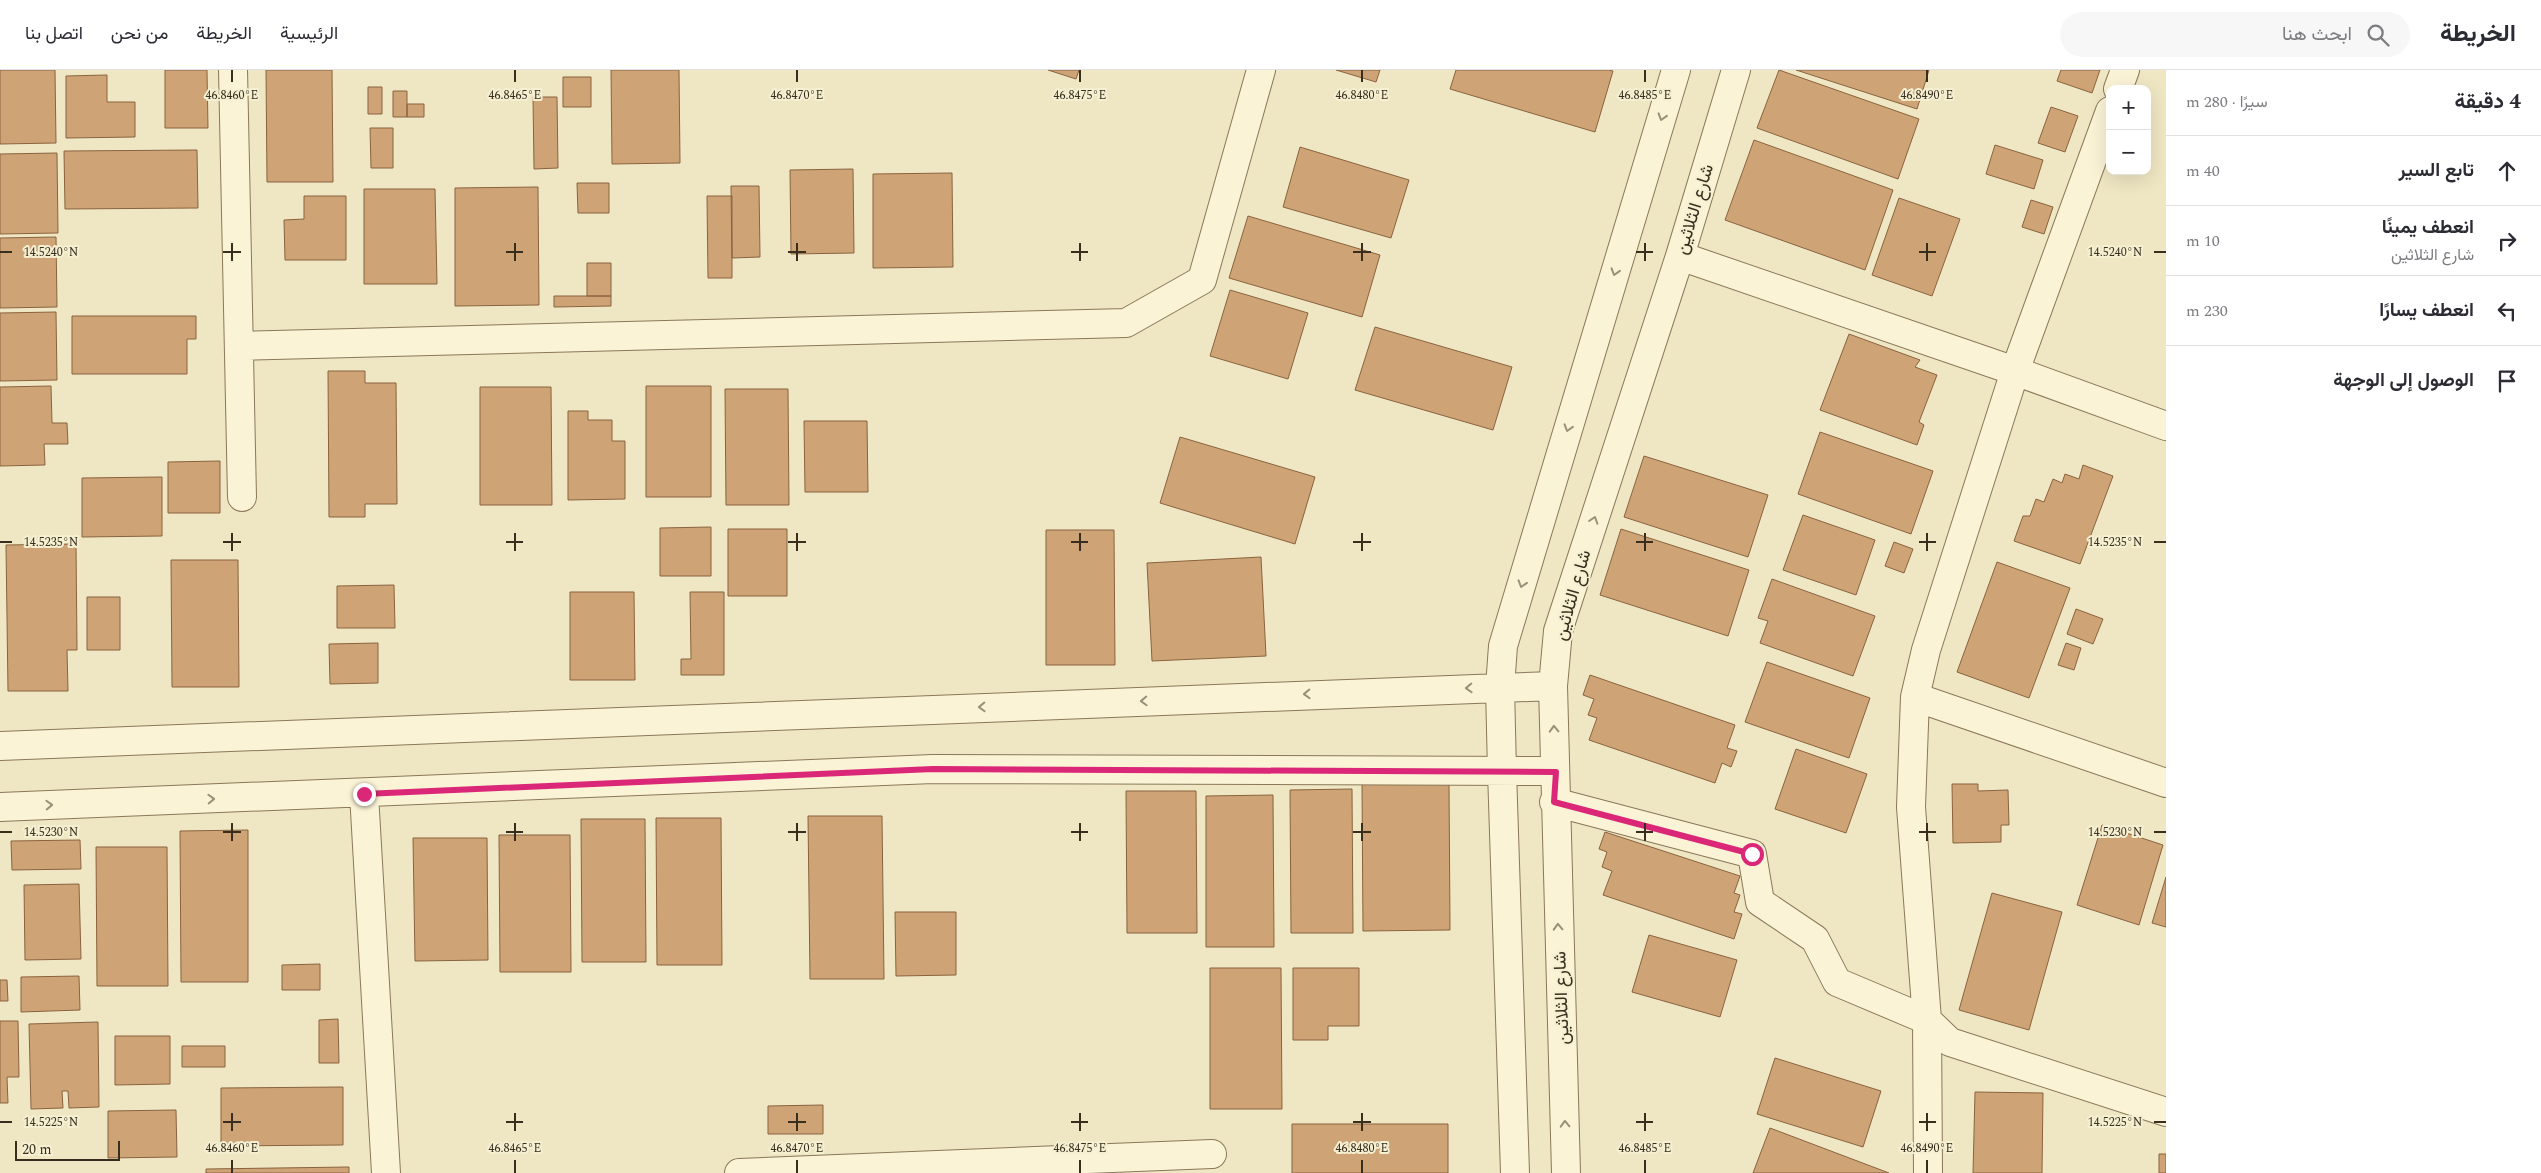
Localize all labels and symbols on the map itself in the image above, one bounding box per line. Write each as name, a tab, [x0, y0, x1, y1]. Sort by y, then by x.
text: 46.8460°E	[206, 86, 258, 105]
text: 46.8465°E	[489, 86, 541, 105]
text: 46.8470°E	[771, 86, 823, 105]
text: 46.8475°E	[1054, 86, 1106, 105]
text: 46.8480°E	[1336, 86, 1388, 105]
text: 46.8485°E	[1619, 86, 1671, 105]
text: 46.8490°E	[1901, 86, 1953, 105]
one-way arrow	[1657, 112, 1667, 120]
street label: شارع الثلاثين	[1668, 161, 1721, 258]
text: 14.5240°N	[24, 243, 78, 262]
text: 14.5240°N	[2088, 243, 2142, 262]
one-way arrow	[1611, 268, 1621, 276]
one-way arrow	[1564, 423, 1574, 432]
one-way arrow	[1588, 517, 1598, 525]
text: 14.5235°N	[24, 533, 78, 552]
text: 14.5235°N	[2088, 533, 2142, 552]
street label: شارع الثلاثين	[1547, 547, 1598, 644]
one-way arrow	[1517, 579, 1527, 587]
one-way arrow	[1465, 683, 1472, 693]
one-way arrow	[1302, 689, 1310, 700]
one-way arrow	[1140, 696, 1148, 706]
one-way arrow	[978, 702, 986, 713]
one-way arrow	[1549, 725, 1559, 733]
route end	[353, 783, 376, 806]
one-way arrow	[208, 794, 215, 804]
one-way arrow	[45, 800, 53, 810]
text: 14.5230°N	[24, 823, 78, 842]
text: 14.5230°N	[2088, 823, 2142, 842]
route start	[1741, 843, 1764, 866]
one-way arrow	[1553, 923, 1564, 931]
street label: شارع الثلاثين	[1546, 951, 1577, 1045]
text: 14.5225°N	[24, 1113, 78, 1132]
text: 14.5225°N	[2088, 1113, 2142, 1132]
one-way arrow	[1559, 1120, 1570, 1128]
scale bar	[15, 1138, 120, 1161]
text: 46.8460°E	[206, 1139, 258, 1158]
text: 46.8465°E	[489, 1139, 541, 1158]
text: 46.8470°E	[771, 1139, 823, 1158]
text: 46.8475°E	[1054, 1139, 1106, 1158]
text: 46.8480°E	[1336, 1139, 1388, 1158]
text: 46.8485°E	[1619, 1139, 1671, 1158]
text: 46.8490°E	[1901, 1139, 1953, 1158]

